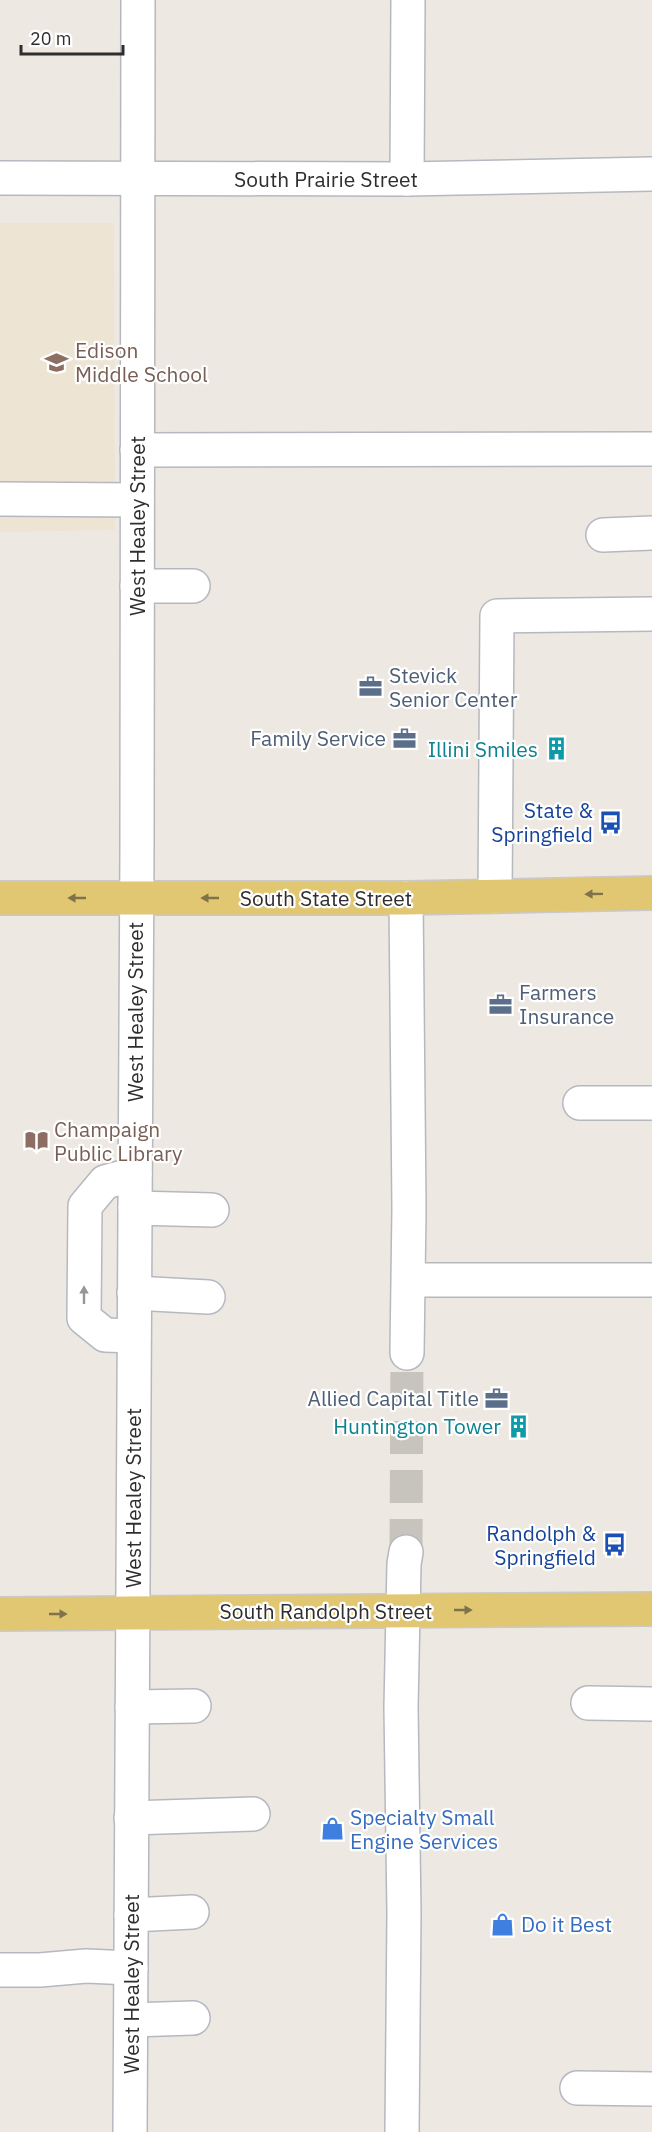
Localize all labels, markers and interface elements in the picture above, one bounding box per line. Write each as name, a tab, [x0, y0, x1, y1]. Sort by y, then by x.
scale bar	[21, 18, 123, 56]
text: 20 m	[30, 27, 72, 50]
street label: South Prairie Street	[234, 165, 418, 193]
place label: Edison Middle School	[75, 336, 208, 388]
school or university icon: Edison Middle School	[44, 349, 70, 375]
street label: West Healey Street	[123, 436, 151, 616]
place label: Stevick Senior Center	[389, 661, 518, 713]
office icon: Stevick Senior Center	[358, 674, 384, 700]
place label: Family Service	[250, 724, 386, 752]
office icon: Family Service	[391, 725, 417, 751]
place label: Illini Smiles	[428, 735, 538, 763]
building icon: Illini Smiles	[543, 736, 569, 762]
place label: State & Springfield	[491, 796, 593, 848]
bus stop icon: State & Springfield	[598, 809, 624, 835]
street label: South State Street	[240, 884, 412, 912]
one-way arrow	[584, 889, 603, 899]
one-way arrow	[68, 893, 87, 903]
one-way arrow	[200, 893, 219, 903]
street label: West Healey Street	[121, 922, 149, 1102]
place label: Farmers Insurance	[519, 978, 614, 1030]
office icon: Farmers Insurance	[488, 991, 514, 1017]
place label: Champaign Public Library	[54, 1115, 183, 1167]
library icon: Champaign Public Library	[23, 1128, 49, 1154]
one-way arrow	[79, 1285, 89, 1304]
place label: Allied Capital Title	[307, 1384, 479, 1412]
office icon: Allied Capital Title	[484, 1385, 510, 1411]
street label: West Healey Street	[119, 1408, 147, 1588]
place label: Huntington Tower	[333, 1412, 501, 1440]
building icon: Huntington Tower	[506, 1413, 532, 1439]
place label: Randolph & Springfield	[486, 1519, 596, 1571]
bus stop icon: Randolph & Springfield	[601, 1532, 627, 1558]
street label: South Randolph Street	[220, 1597, 432, 1625]
one-way arrow	[454, 1605, 473, 1615]
one-way arrow	[49, 1609, 68, 1619]
place label: Specialty Small Engine Services	[350, 1803, 498, 1855]
shop icon: Specialty Small Engine Services	[319, 1816, 345, 1842]
street label: West Healey Street	[117, 1894, 145, 2074]
place label: Do it Best	[521, 1910, 612, 1938]
shop icon: Do it Best	[490, 1911, 516, 1937]

